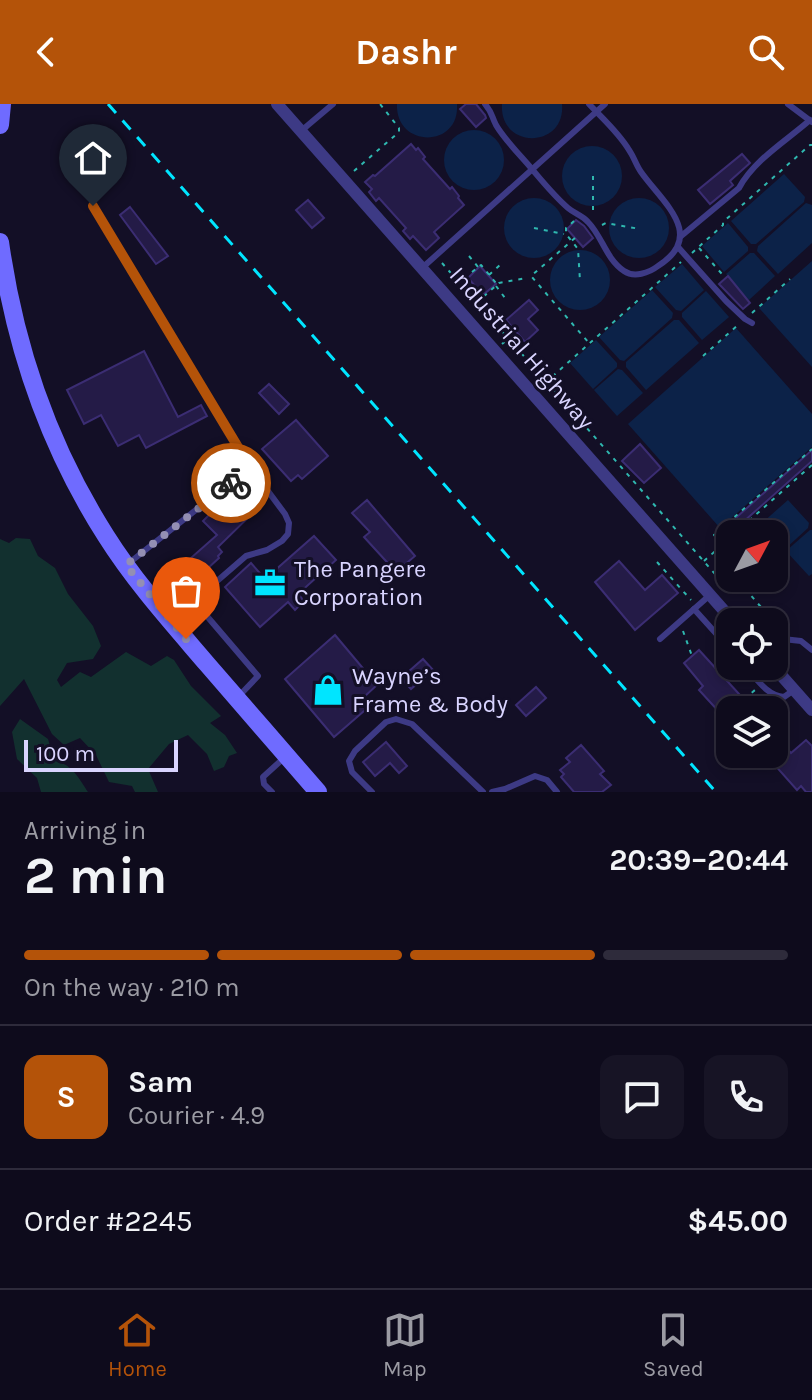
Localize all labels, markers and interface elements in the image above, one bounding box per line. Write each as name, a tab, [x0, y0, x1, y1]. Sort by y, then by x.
icon: back	[24, 30, 68, 74]
icon: search	[744, 30, 788, 74]
text: Dashr	[355, 31, 457, 73]
pin	[59, 124, 127, 206]
icon: home	[71, 136, 115, 180]
street label: Industrial Highway	[444, 261, 600, 435]
courier	[191, 443, 271, 523]
icon: bike	[209, 461, 253, 505]
north arrow	[716, 520, 788, 592]
map controls	[716, 520, 788, 768]
place label: The Pangere Corporation	[294, 555, 426, 611]
pin	[152, 557, 220, 639]
office icon: The Pangere Corporation	[253, 566, 287, 600]
icon: bag	[164, 569, 208, 613]
button: locate	[716, 608, 788, 680]
place label: Wayne’s Frame & Body	[352, 662, 508, 718]
shop icon: Wayne’s Frame & Body	[311, 673, 345, 707]
button: layers	[716, 696, 788, 768]
scale bar	[24, 736, 178, 772]
text: 100 m	[36, 741, 95, 767]
text: Arriving in	[24, 815, 146, 846]
text: 20:39–20:44	[609, 842, 788, 878]
text: 2 min	[24, 845, 167, 906]
text: On the way · 210 m	[24, 972, 239, 1003]
button: chat	[600, 1055, 684, 1139]
button: phone	[704, 1055, 788, 1139]
text: Sam	[128, 1064, 193, 1100]
text: S	[56, 1079, 76, 1115]
text: Courier · 4.9	[128, 1100, 265, 1131]
text: Order #2245	[24, 1203, 193, 1239]
text: $45.00	[688, 1203, 788, 1239]
tab: Home	[108, 1308, 167, 1382]
tab: Map	[383, 1308, 427, 1382]
tab: Saved	[643, 1308, 704, 1382]

